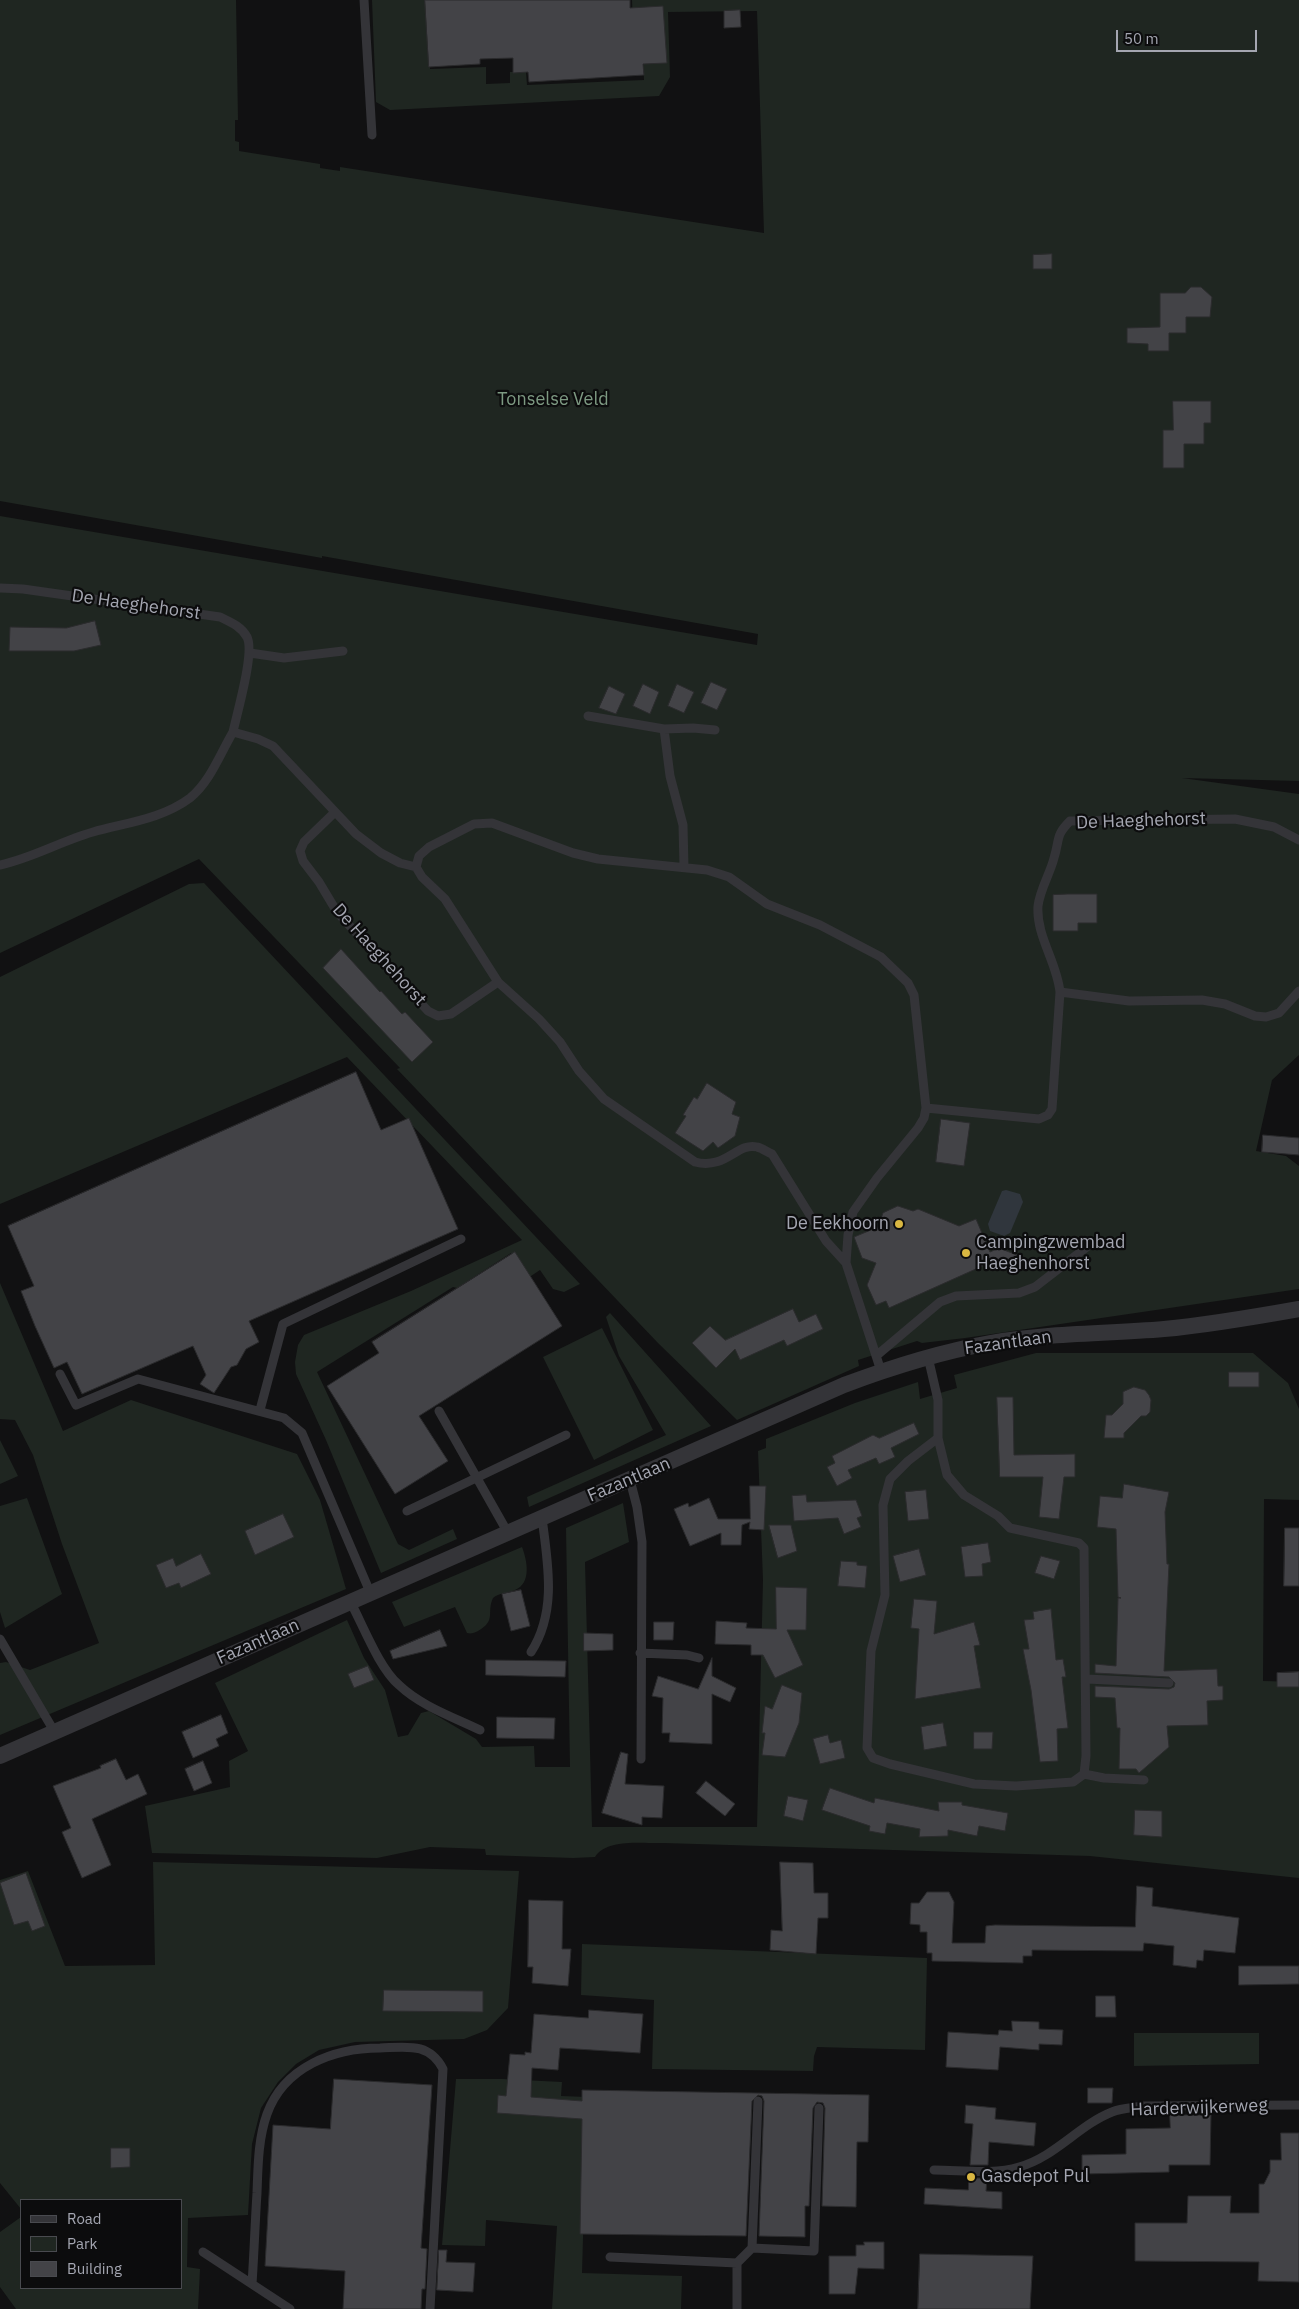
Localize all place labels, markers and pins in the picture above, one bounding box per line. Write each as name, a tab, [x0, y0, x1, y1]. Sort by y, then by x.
place label: De Eekhoorn	[786, 1213, 889, 1235]
marker: De Eekhoorn	[893, 1218, 905, 1230]
place label: Campingzwembad Haeghenhorst	[976, 1232, 1125, 1274]
marker: Campingzwembad Haeghenhorst	[960, 1247, 972, 1259]
place label: Gasdepot Pul	[981, 2166, 1089, 2188]
marker: Gasdepot Pul	[965, 2171, 977, 2183]

